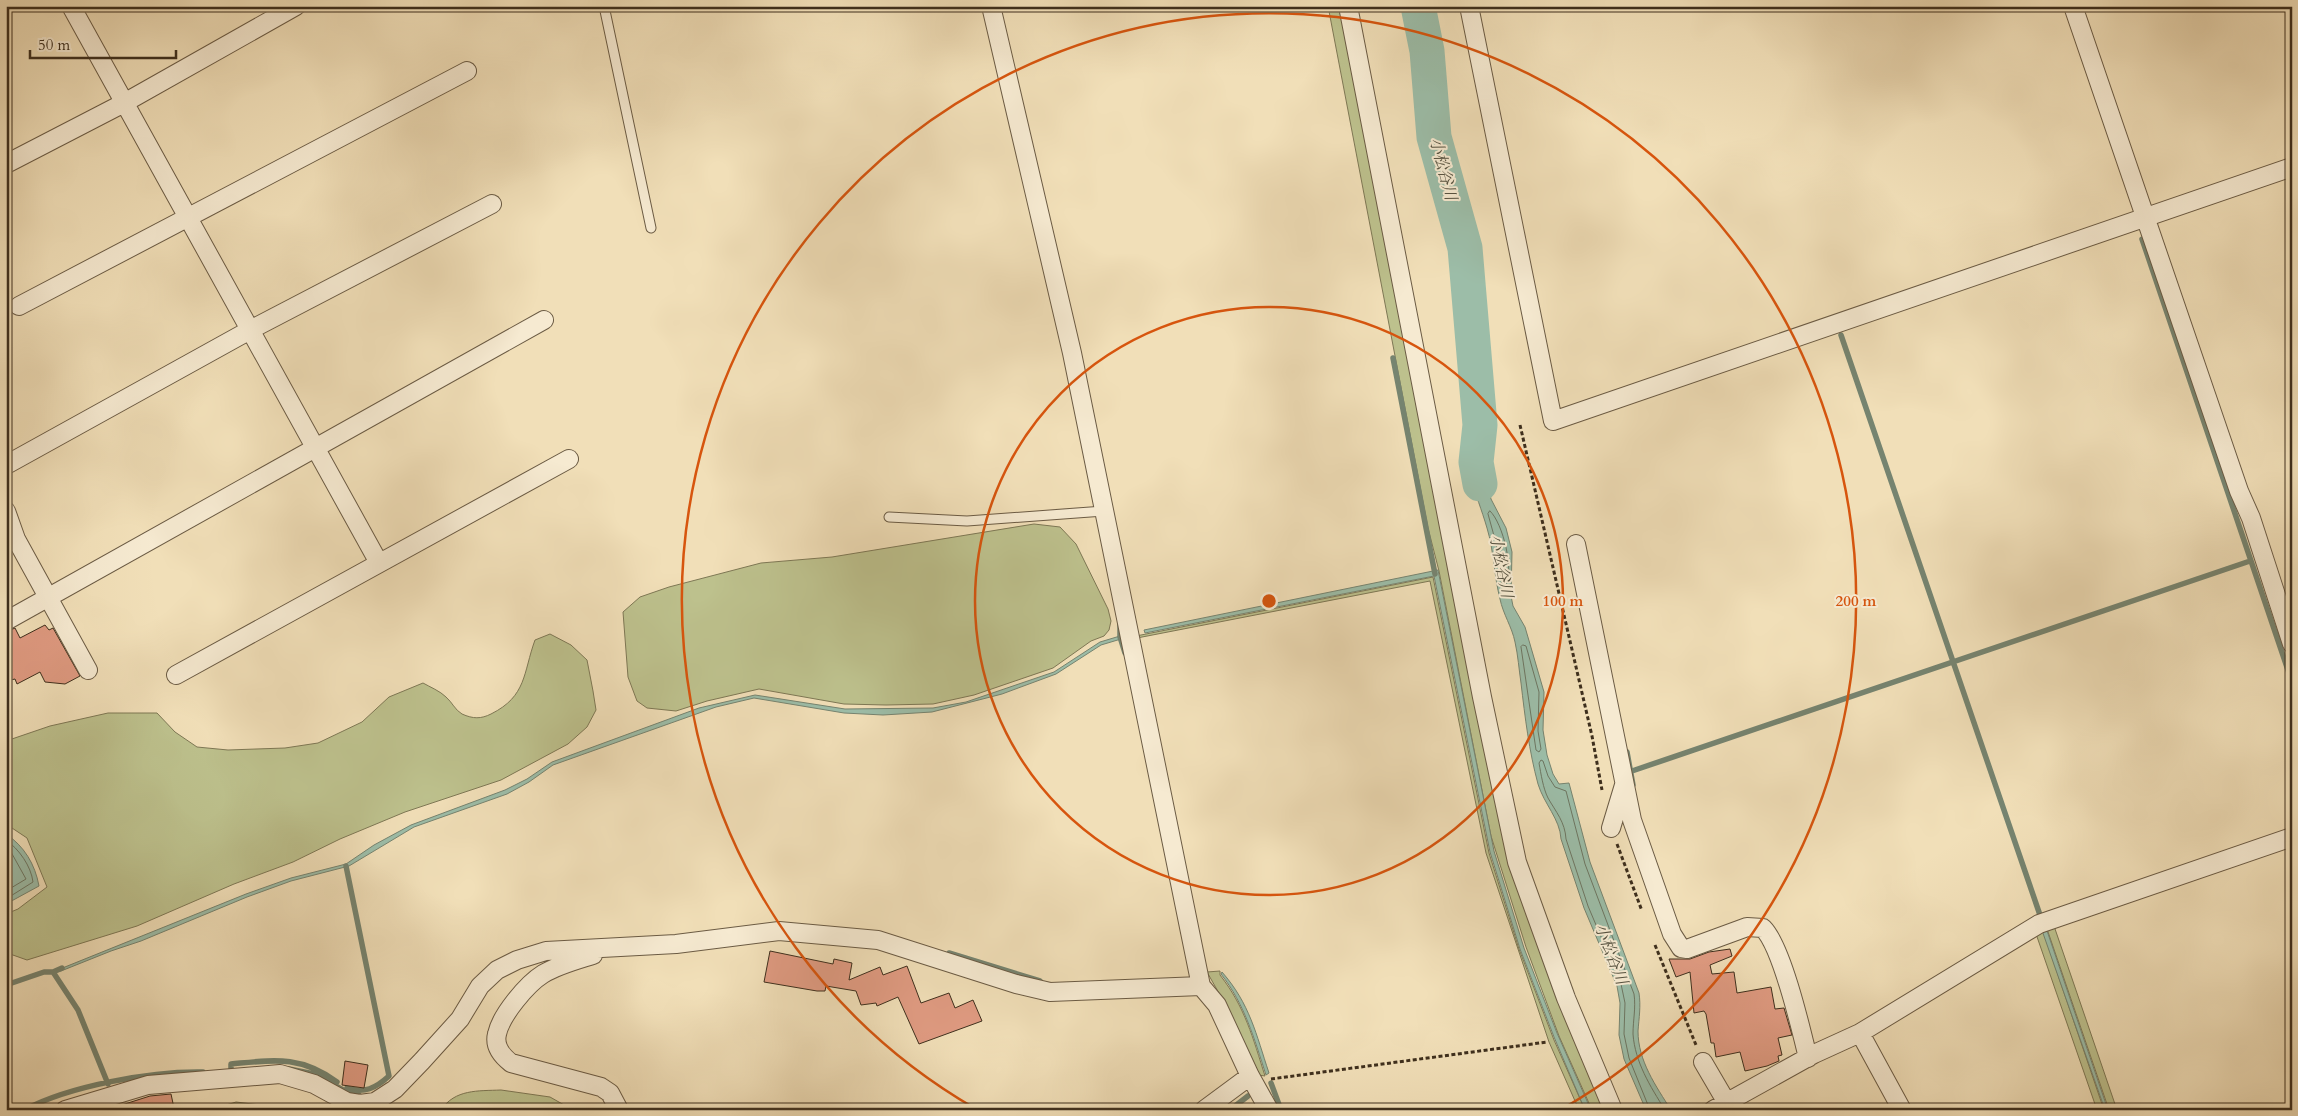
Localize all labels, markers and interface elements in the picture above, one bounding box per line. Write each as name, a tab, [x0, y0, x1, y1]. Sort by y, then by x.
scale bar	[30, 28, 176, 60]
text: 50 m	[38, 35, 70, 55]
water label: 小松谷川	[1424, 135, 1462, 205]
water label: 小松谷川	[1484, 532, 1518, 601]
text: 100 m	[1543, 591, 1584, 611]
text: 200 m	[1836, 591, 1877, 611]
centre of rings	[1260, 592, 1278, 610]
water label: 小松谷川	[1589, 920, 1633, 990]

